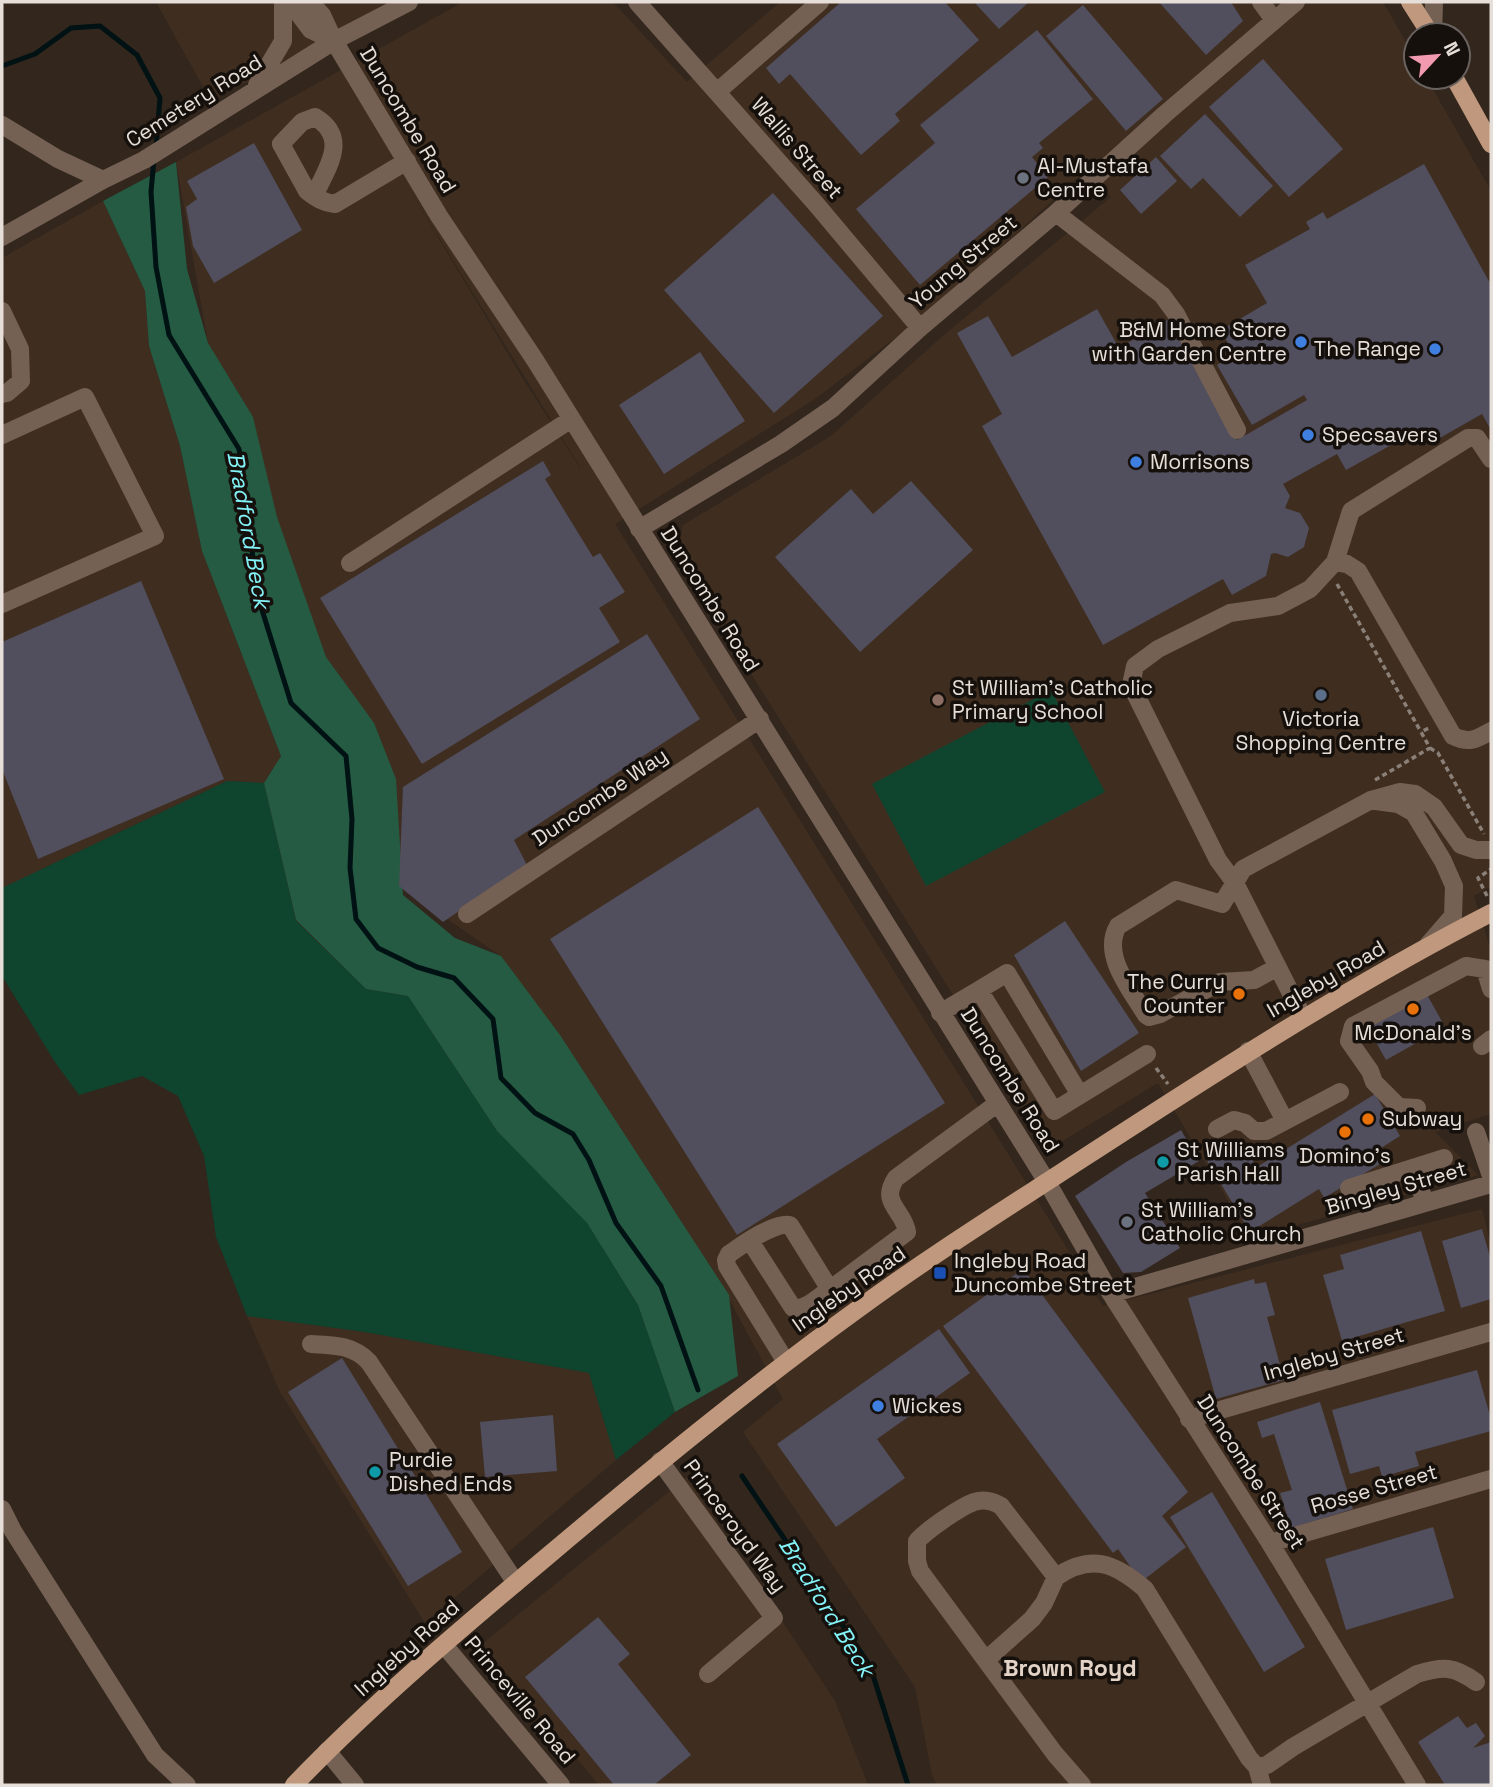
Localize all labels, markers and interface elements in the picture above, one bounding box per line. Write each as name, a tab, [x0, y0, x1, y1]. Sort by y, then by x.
north arrow	[1402, 21, 1472, 91]
text: N	[1438, 38, 1466, 60]
street label: Duncombe Road	[354, 42, 463, 198]
street label: Cemetery Road	[121, 48, 267, 153]
street label: Wallis Street	[746, 91, 849, 204]
place label: Al-Mustafa Centre	[1037, 152, 1149, 203]
marker: Al-Mustafa Centre	[1015, 170, 1031, 186]
street label: Young Street	[903, 209, 1022, 315]
place label: B&M Home Store with Garden Centre	[1091, 316, 1287, 367]
marker: B&M Home Store with Garden Centre	[1293, 334, 1309, 350]
place label: The Range	[1314, 335, 1421, 362]
marker: The Range	[1427, 341, 1443, 357]
place label: Specsavers	[1322, 421, 1438, 448]
marker: Specsavers	[1300, 427, 1316, 443]
place label: Morrisons	[1150, 448, 1250, 475]
water label: Bradford Beck	[220, 449, 278, 613]
marker: Morrisons	[1128, 454, 1144, 470]
street label: Duncombe Road	[655, 521, 766, 676]
place label: St William's Catholic Primary School	[952, 674, 1153, 725]
marker: Victoria Shopping Centre	[1313, 687, 1329, 703]
marker: St William's Catholic Primary School	[930, 692, 946, 708]
place label: Victoria Shopping Centre	[1236, 705, 1406, 756]
street label: Duncombe Way	[527, 741, 672, 852]
street label: Ingleby Road	[1262, 934, 1390, 1023]
place label: The Curry Counter	[1127, 968, 1225, 1019]
marker: The Curry Counter	[1231, 986, 1247, 1002]
marker: McDonald's	[1405, 1001, 1421, 1017]
street label: Duncombe Road	[955, 1002, 1066, 1157]
place label: McDonald's	[1354, 1019, 1472, 1046]
place label: Subway	[1382, 1105, 1462, 1132]
marker: Subway	[1360, 1111, 1376, 1127]
marker: Domino's	[1337, 1124, 1353, 1140]
place label: St Williams Parish Hall	[1177, 1136, 1285, 1187]
place label: Domino's	[1299, 1142, 1391, 1169]
marker: St Williams Parish Hall	[1155, 1154, 1171, 1170]
street label: Bingley Street	[1322, 1155, 1469, 1221]
place label: St William's Catholic Church	[1141, 1196, 1302, 1247]
marker: St William's Catholic Church	[1119, 1214, 1135, 1230]
street label: Ingleby Road	[787, 1240, 911, 1338]
place label: Ingleby Road Duncombe Street	[954, 1247, 1133, 1298]
marker: Ingleby Road Duncombe Street	[932, 1265, 948, 1281]
street label: Ingleby Street	[1260, 1321, 1407, 1386]
street label: Duncombe Street	[1191, 1389, 1311, 1554]
place label: Wickes	[892, 1392, 962, 1419]
marker: Wickes	[870, 1398, 886, 1414]
place label: Purdie Dished Ends	[389, 1446, 513, 1497]
street label: Princeroyd Way	[678, 1454, 793, 1598]
street label: Rosse Street	[1307, 1458, 1440, 1519]
marker: Purdie Dished Ends	[367, 1464, 383, 1480]
water label: Bradford Beck	[772, 1532, 883, 1685]
street label: Ingleby Road	[348, 1593, 465, 1702]
street label: Princeville Road	[459, 1630, 582, 1769]
district label: Brown Royd	[1003, 1653, 1137, 1683]

